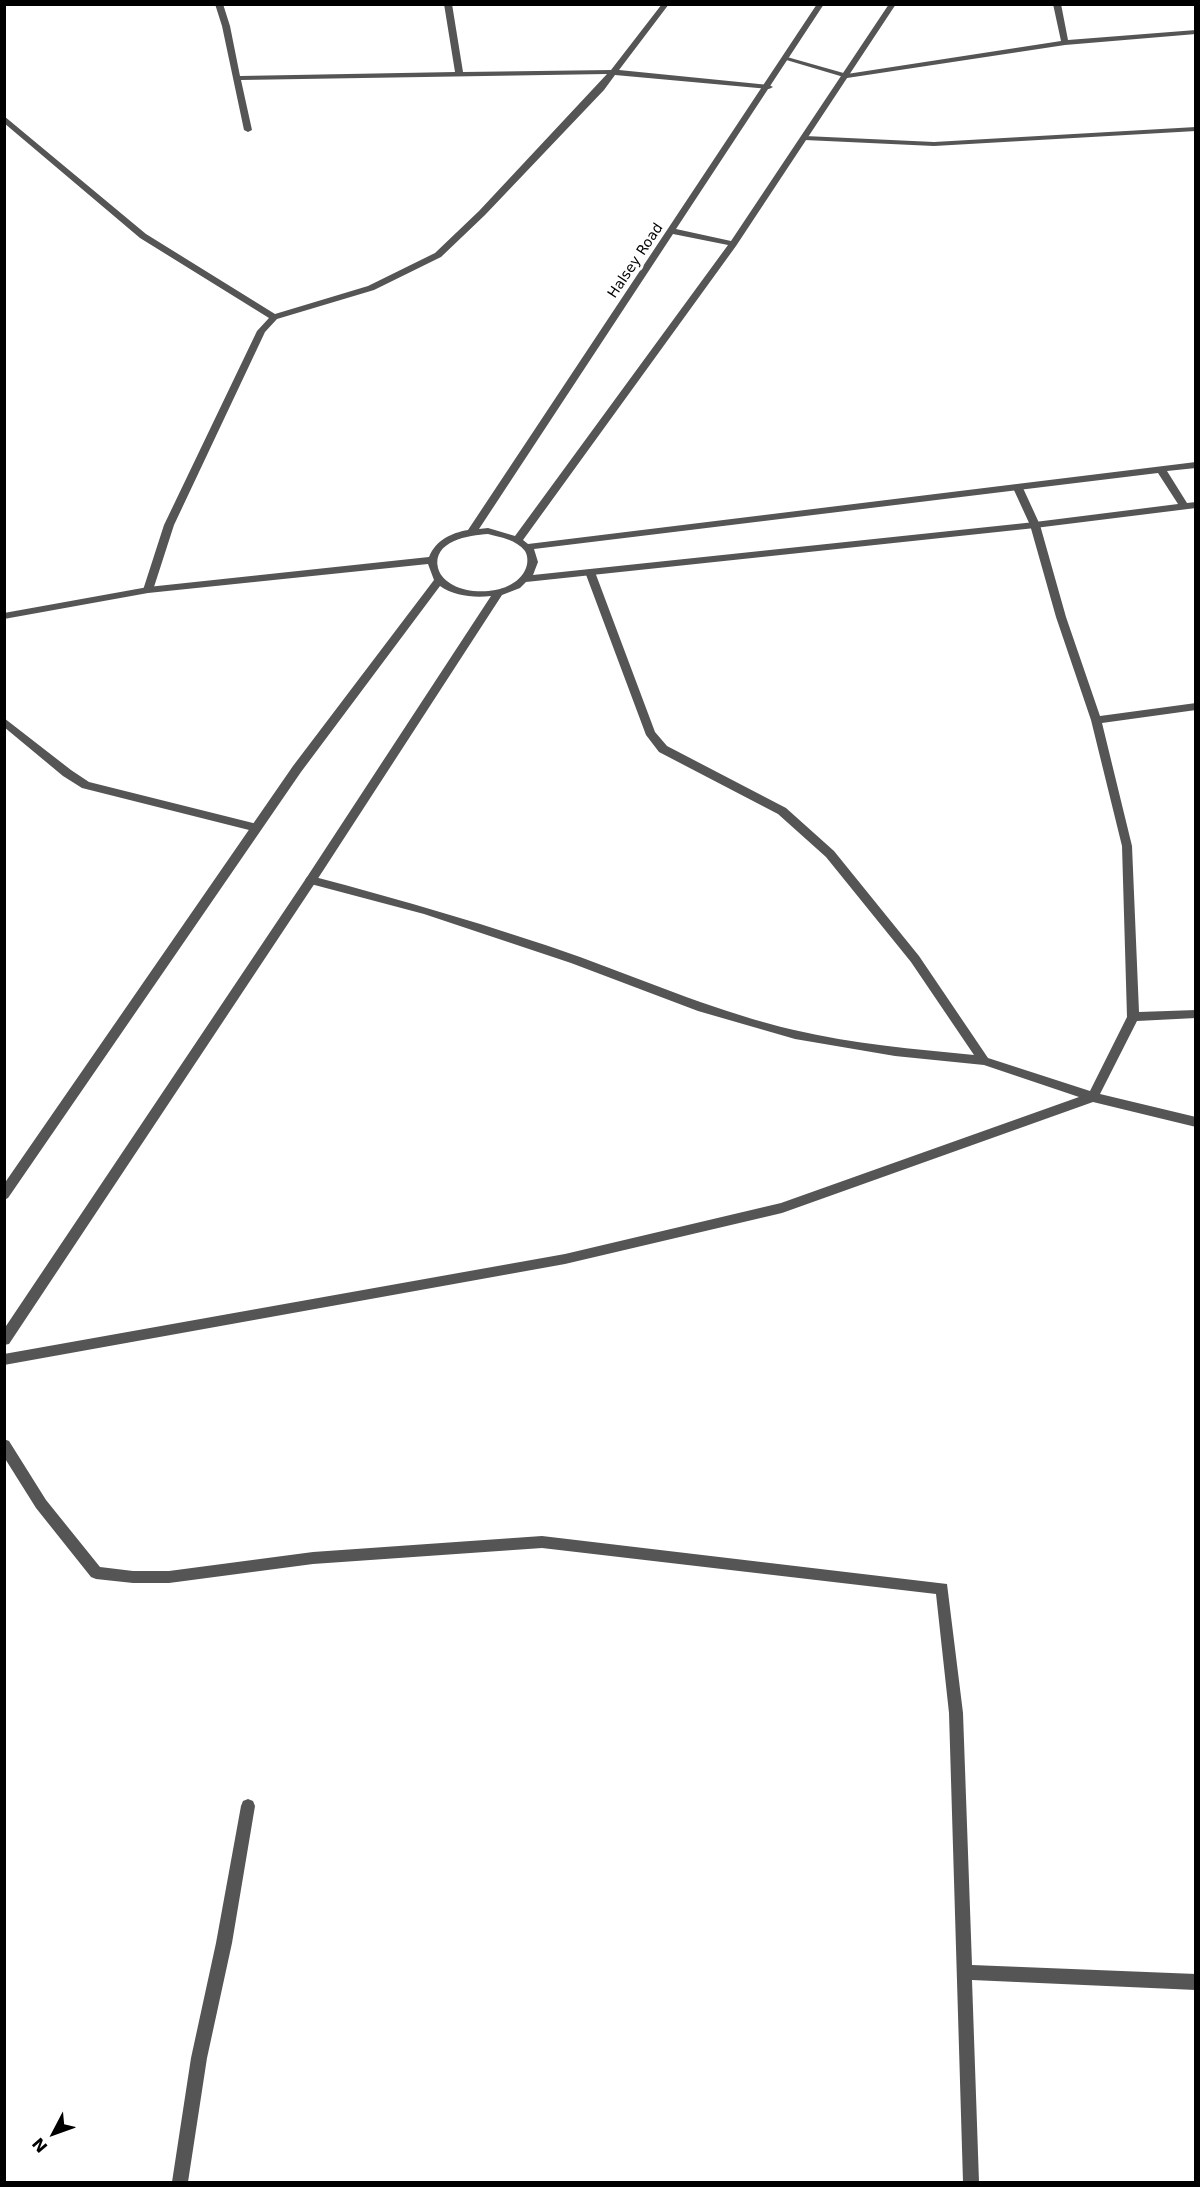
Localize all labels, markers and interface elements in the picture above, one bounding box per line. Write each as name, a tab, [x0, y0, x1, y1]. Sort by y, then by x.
street label: Halsey Road	[605, 220, 667, 302]
north arrow	[24, 2103, 84, 2163]
text: N	[28, 2134, 52, 2156]

